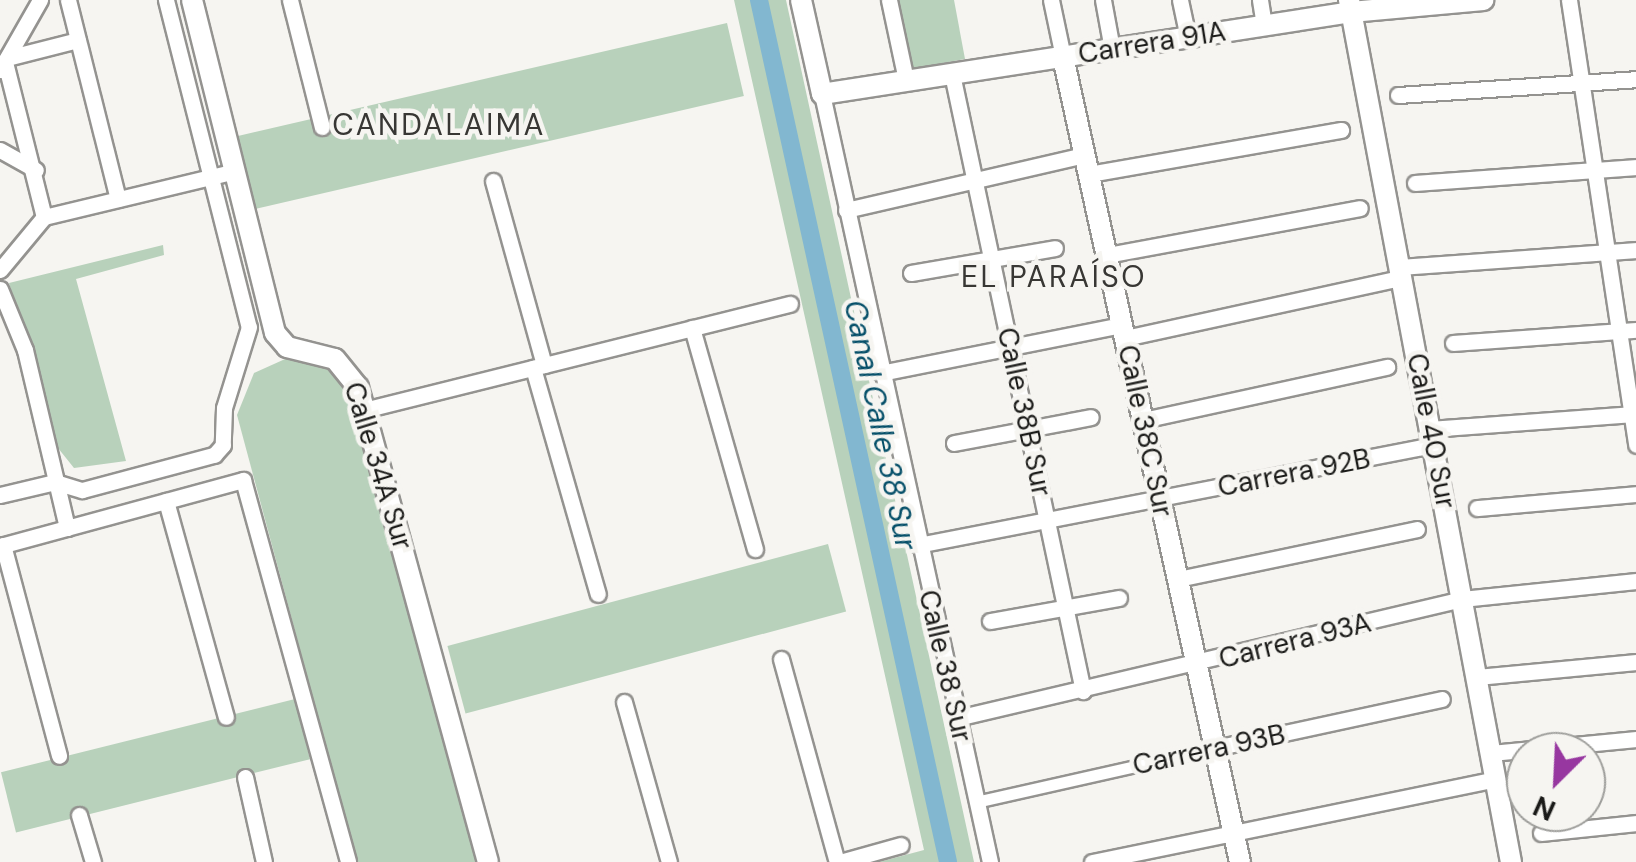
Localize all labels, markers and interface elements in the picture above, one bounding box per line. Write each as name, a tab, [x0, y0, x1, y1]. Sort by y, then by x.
street label: Carrera 91A	[1076, 15, 1228, 71]
district label: CANDALAIMA	[332, 107, 546, 143]
district label: EL PARAÍSO	[961, 259, 1147, 295]
water label: Canal Calle 38 Sur	[836, 297, 924, 553]
street label: Calle 38B Sur	[990, 325, 1058, 499]
street label: Calle 38C Sur	[1110, 342, 1180, 520]
street label: Calle 40 Sur	[1399, 351, 1463, 511]
street label: Calle 34A Sur	[337, 378, 419, 554]
street label: Carrera 92B	[1215, 442, 1373, 504]
street label: Calle 38 Sur	[911, 587, 979, 745]
street label: Carrera 93A	[1215, 606, 1375, 676]
street label: Carrera 93B	[1130, 717, 1288, 783]
north arrow	[1506, 732, 1606, 832]
text: N	[1528, 787, 1561, 829]

